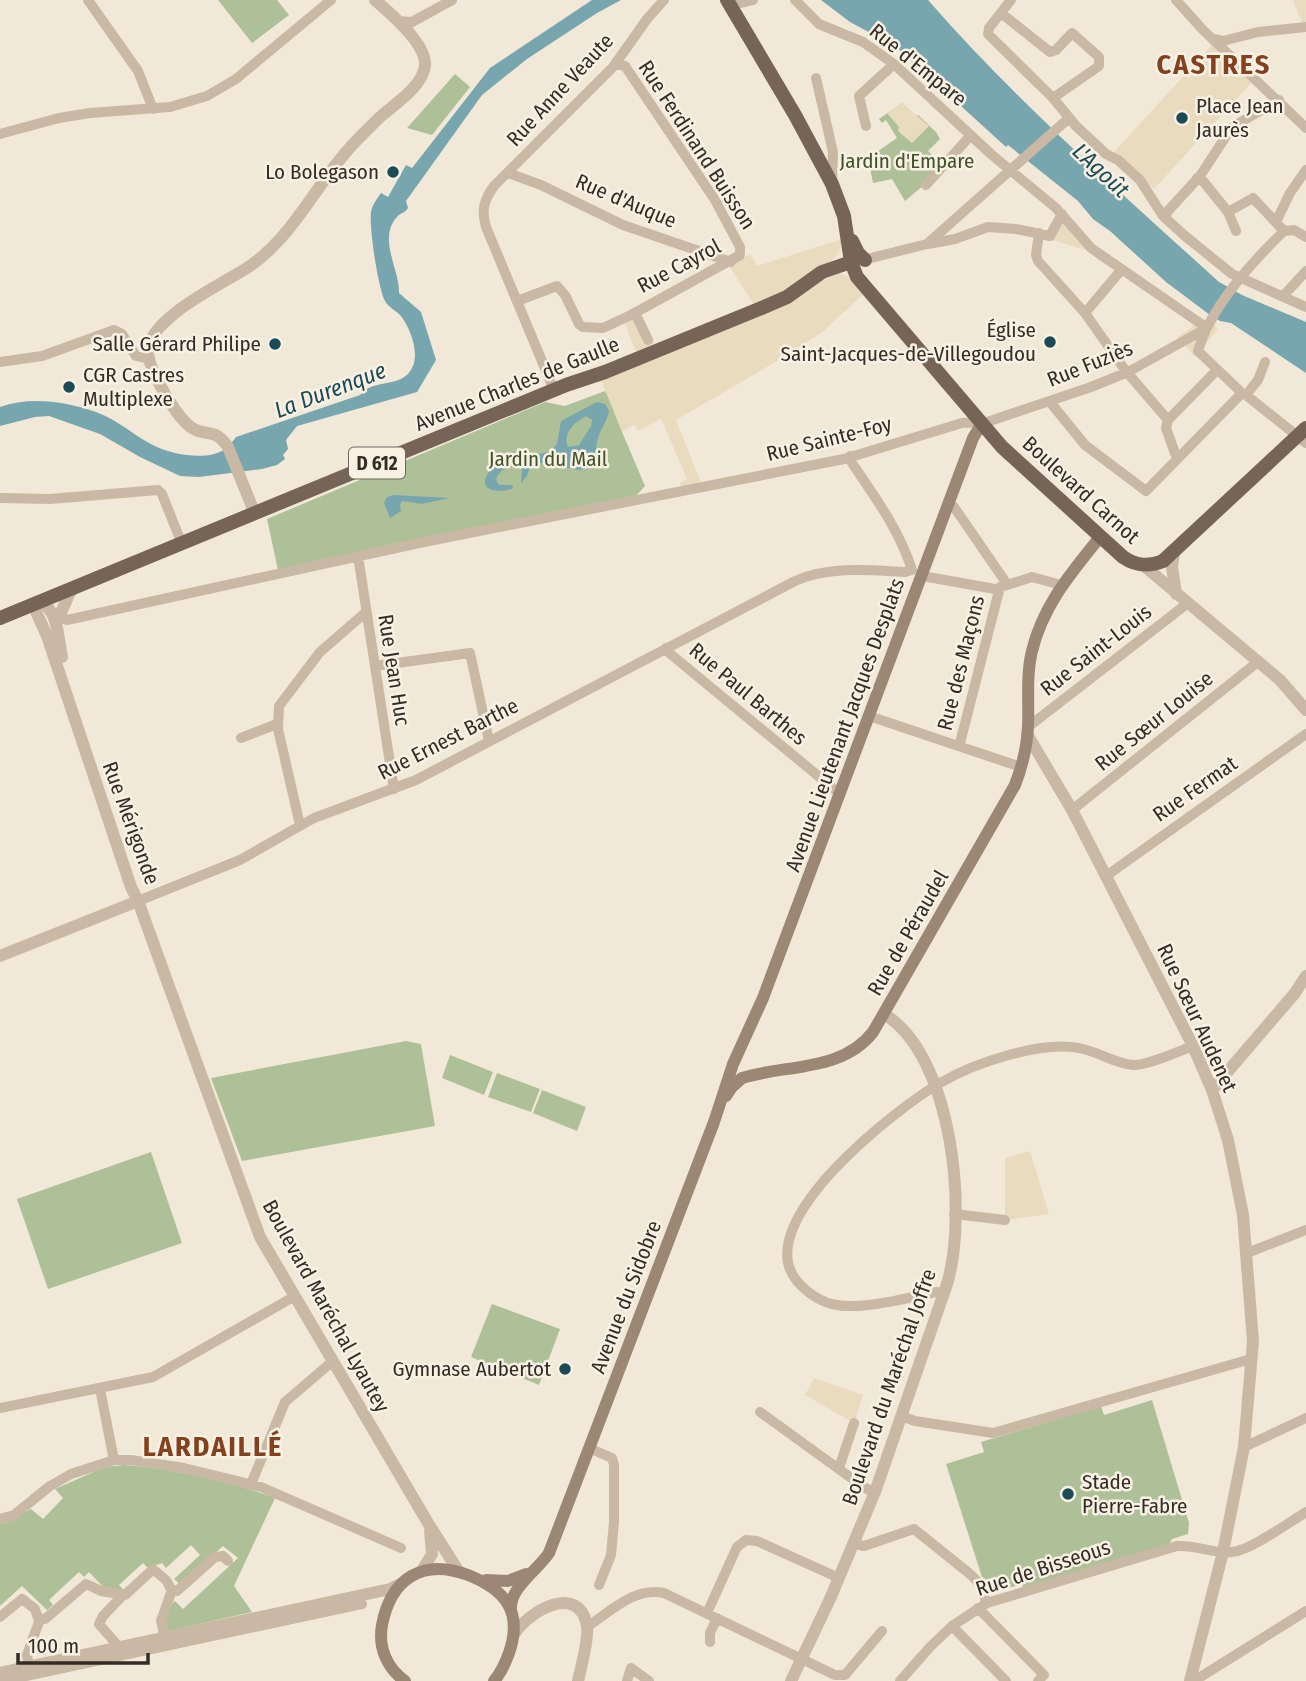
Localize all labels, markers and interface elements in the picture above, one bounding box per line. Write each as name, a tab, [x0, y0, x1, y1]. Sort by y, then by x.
street label: Rue d'Empare	[864, 18, 972, 112]
street label: Rue Anne Veaute	[501, 28, 619, 152]
district label: CASTRES	[1157, 48, 1271, 81]
street label: Rue Ferdinand Buisson	[633, 56, 761, 234]
place label: Place Jean Jaurès	[1196, 93, 1284, 143]
marker: Place Jean Jaurès	[1174, 110, 1190, 126]
water label: L'Agoût	[1067, 137, 1135, 203]
park label: Jardin d'Empare	[840, 148, 975, 174]
place label: Lo Bolegason	[265, 159, 379, 185]
marker: Lo Bolegason	[385, 164, 401, 180]
street label: Rue d'Auque	[572, 168, 680, 234]
street label: Rue Cayrol	[633, 233, 726, 299]
place label: Église Saint-Jacques-de-Villegoudou	[781, 317, 1036, 367]
place label: Salle Gérard Philipe	[93, 331, 261, 357]
street label: Avenue Charles de Gaulle	[411, 331, 623, 437]
marker: Église Saint-Jacques-de-Villegoudou	[1042, 334, 1058, 350]
street label: Rue Fuziès	[1043, 335, 1137, 393]
marker: Salle Gérard Philipe	[267, 336, 283, 352]
water label: La Durenque	[270, 356, 390, 424]
place label: CGR Castres Multiplexe	[83, 362, 184, 412]
marker: CGR Castres Multiplexe	[61, 379, 77, 395]
street label: Rue Sainte-Foy	[764, 411, 895, 467]
street label: Boulevard Carnot	[1017, 431, 1145, 549]
park label: Jardin du Mail	[489, 446, 608, 472]
road number: D 612	[349, 447, 405, 478]
street label: Avenue Lieutenant Jacques Desplats	[780, 575, 910, 875]
street label: Rue des Maçons	[932, 593, 990, 733]
street label: Rue Saint-Louis	[1035, 599, 1157, 701]
street label: Rue Jean Huc	[372, 612, 416, 728]
street label: Rue Paul Barthes	[684, 637, 812, 751]
street label: Rue Sœur Louise	[1090, 665, 1218, 777]
street label: Rue Ernest Barthe	[373, 692, 523, 786]
street label: Rue Fermat	[1148, 750, 1242, 828]
street label: Rue Mérigonde	[97, 758, 165, 888]
street label: Rue de Péraudel	[862, 865, 955, 1000]
street label: Rue Sœur Audenet	[1151, 940, 1243, 1096]
street label: Boulevard Maréchal Lyautey	[257, 1195, 396, 1417]
street label: Avenue du Sidobre	[585, 1217, 667, 1377]
street label: Boulevard du Maréchal Joffre	[836, 1265, 942, 1509]
place label: Gymnase Aubertot	[393, 1356, 551, 1382]
marker: Gymnase Aubertot	[557, 1361, 573, 1377]
district label: LARDAILLÉ	[143, 1429, 283, 1463]
place label: Stade Pierre-Fabre	[1082, 1469, 1187, 1519]
marker: Stade Pierre-Fabre	[1060, 1486, 1076, 1502]
street label: Rue de Bisseous	[972, 1534, 1114, 1602]
scale bar	[18, 1622, 147, 1666]
text: 100 m	[28, 1633, 79, 1659]

